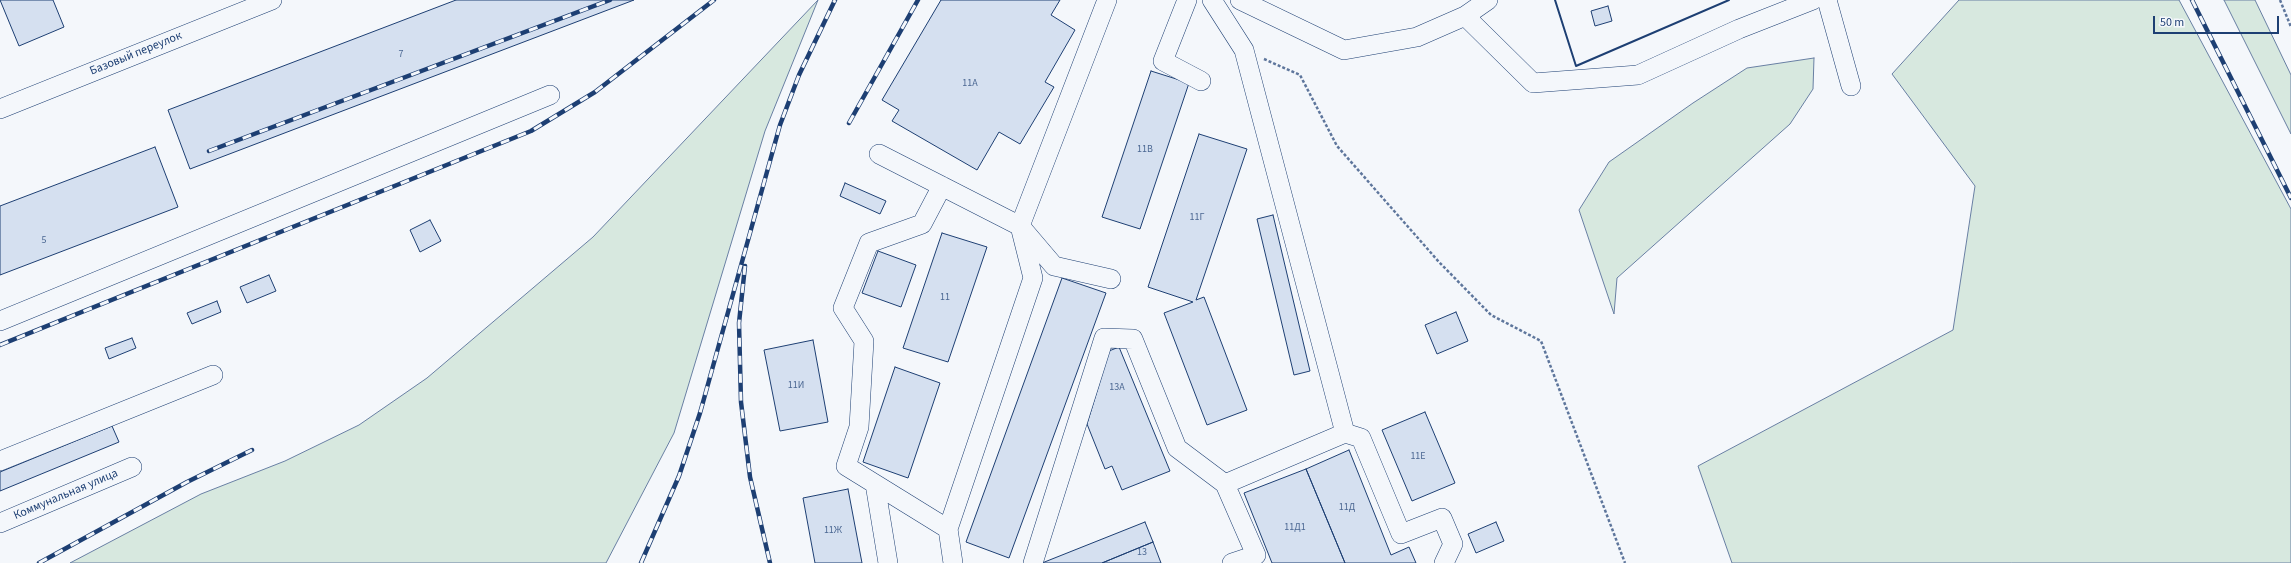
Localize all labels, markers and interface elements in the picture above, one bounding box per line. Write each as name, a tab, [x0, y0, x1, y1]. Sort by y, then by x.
scale bar	[2155, 8, 2281, 34]
text: 50 m	[2160, 14, 2184, 31]
street label: Базовый переулок	[88, 29, 184, 79]
house number: 7	[399, 49, 403, 61]
house number: 11А	[962, 78, 978, 90]
house number: 11В	[1137, 144, 1153, 156]
house number: 11Г	[1190, 212, 1204, 224]
house number: 5	[42, 235, 46, 247]
house number: 11	[940, 292, 950, 304]
house number: 11И	[788, 380, 804, 392]
house number: 13А	[1109, 382, 1125, 394]
house number: 11Е	[1410, 451, 1426, 463]
street label: Коммунальная улица	[12, 466, 120, 524]
house number: 11Д	[1339, 502, 1355, 514]
house number: 11Д1	[1284, 522, 1306, 534]
house number: 11Ж	[824, 525, 842, 537]
house number: 13	[1137, 547, 1147, 559]

